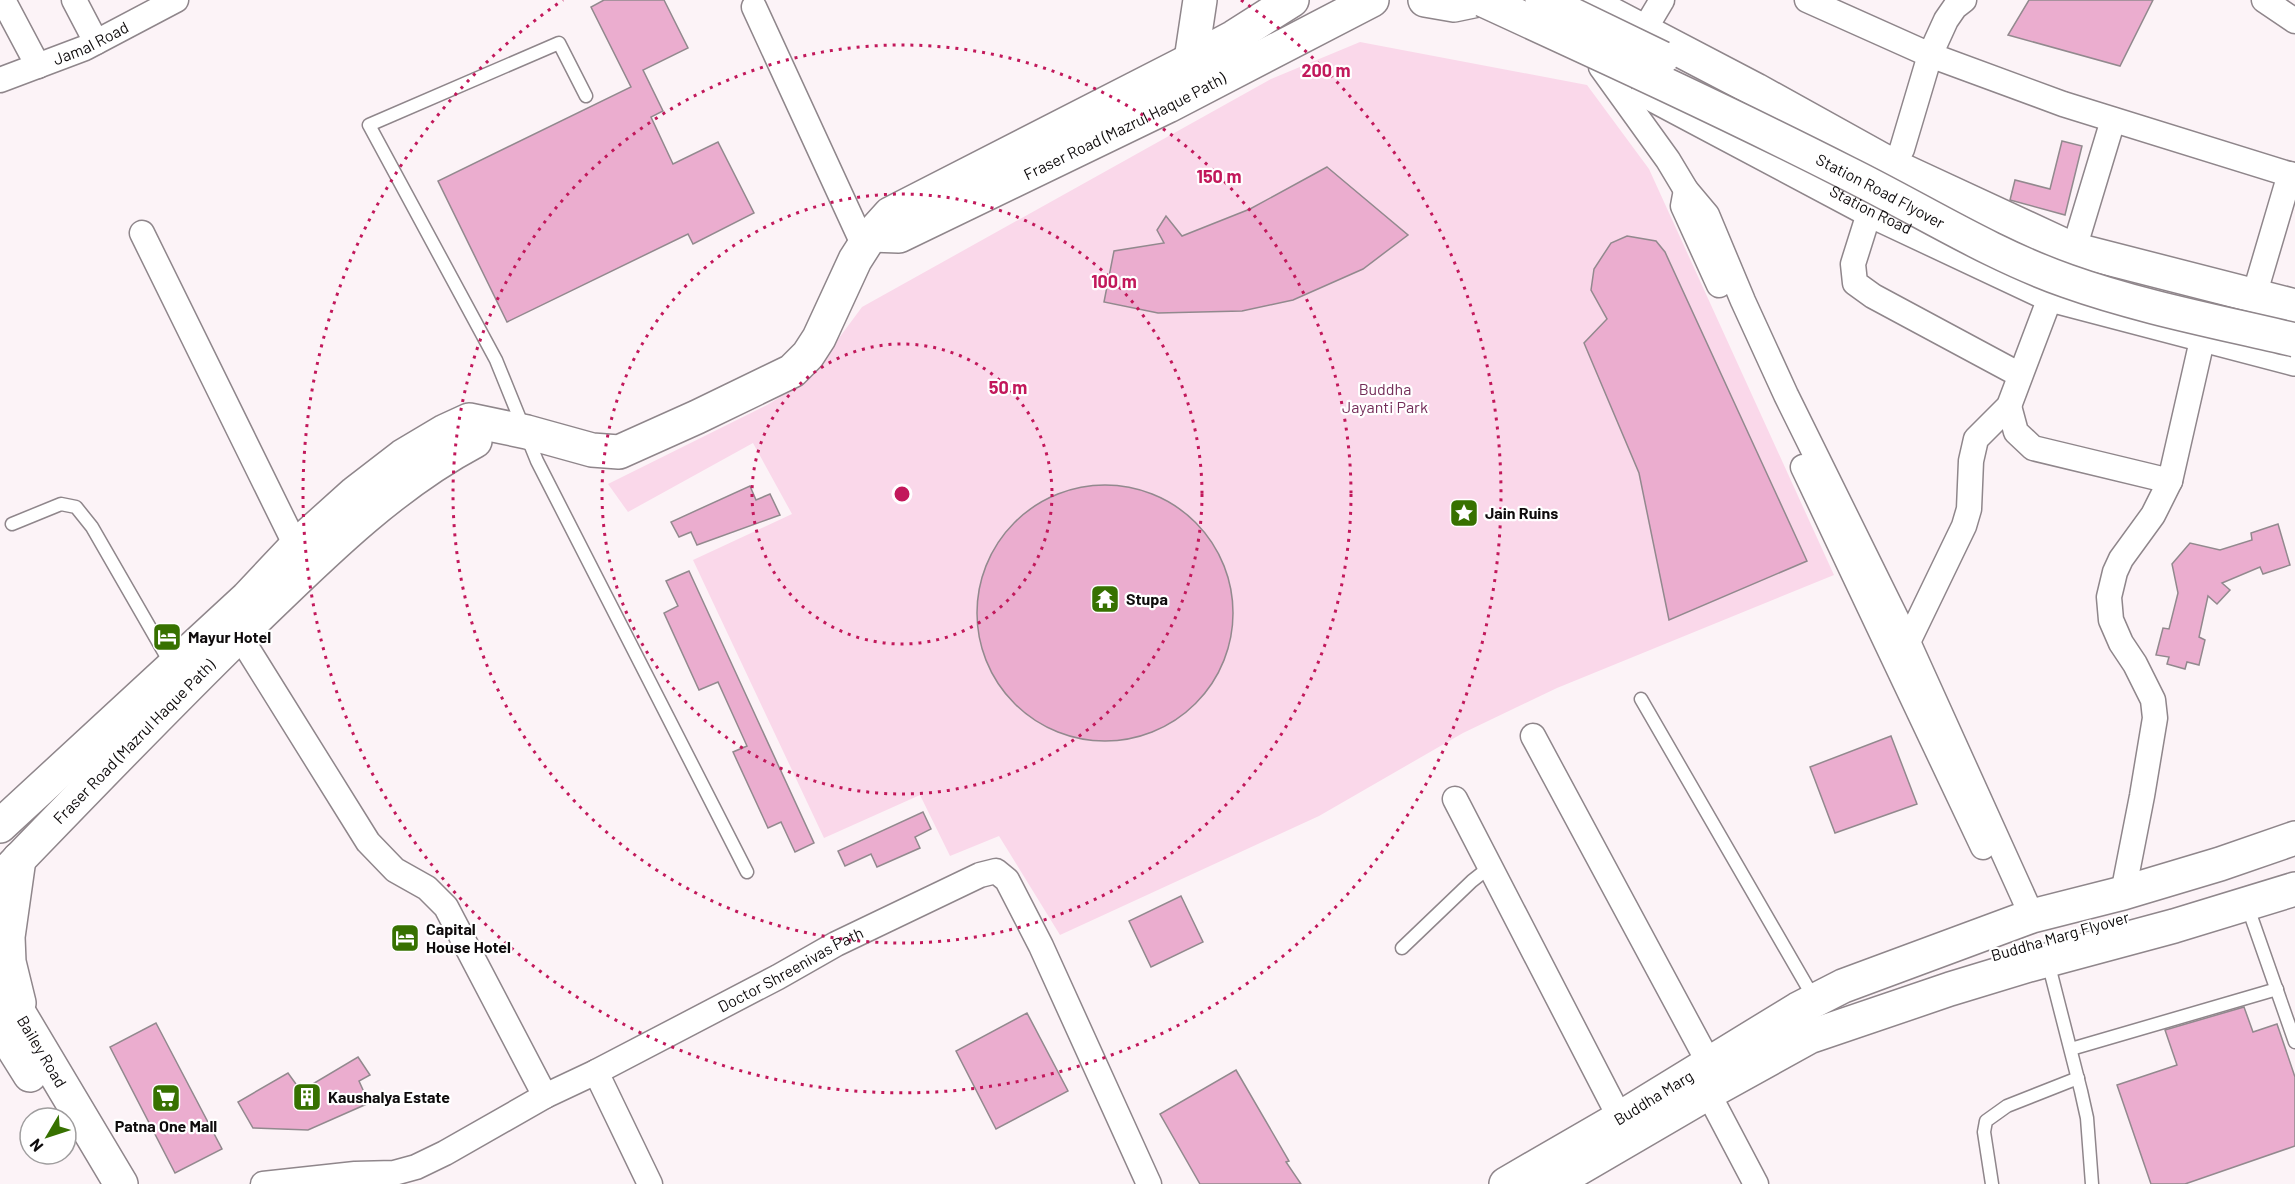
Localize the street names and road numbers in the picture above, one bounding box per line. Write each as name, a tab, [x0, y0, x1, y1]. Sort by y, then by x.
street label: Jamal Road	[50, 17, 131, 68]
street label: Fraser Road (Mazrul Haque Path)	[1020, 67, 1229, 183]
street label: Station Road Flyover	[1814, 150, 1948, 234]
street label: Station Road	[1827, 180, 1915, 238]
street label: Fraser Road (Mazrul Haque Path)	[49, 654, 219, 827]
street label: Buddha Marg Flyover	[1989, 907, 2131, 964]
street label: Doctor Shreenivas Path	[714, 922, 866, 1016]
street label: Bailey Road	[14, 1012, 71, 1091]
street label: Buddha Marg	[1610, 1066, 1696, 1129]

